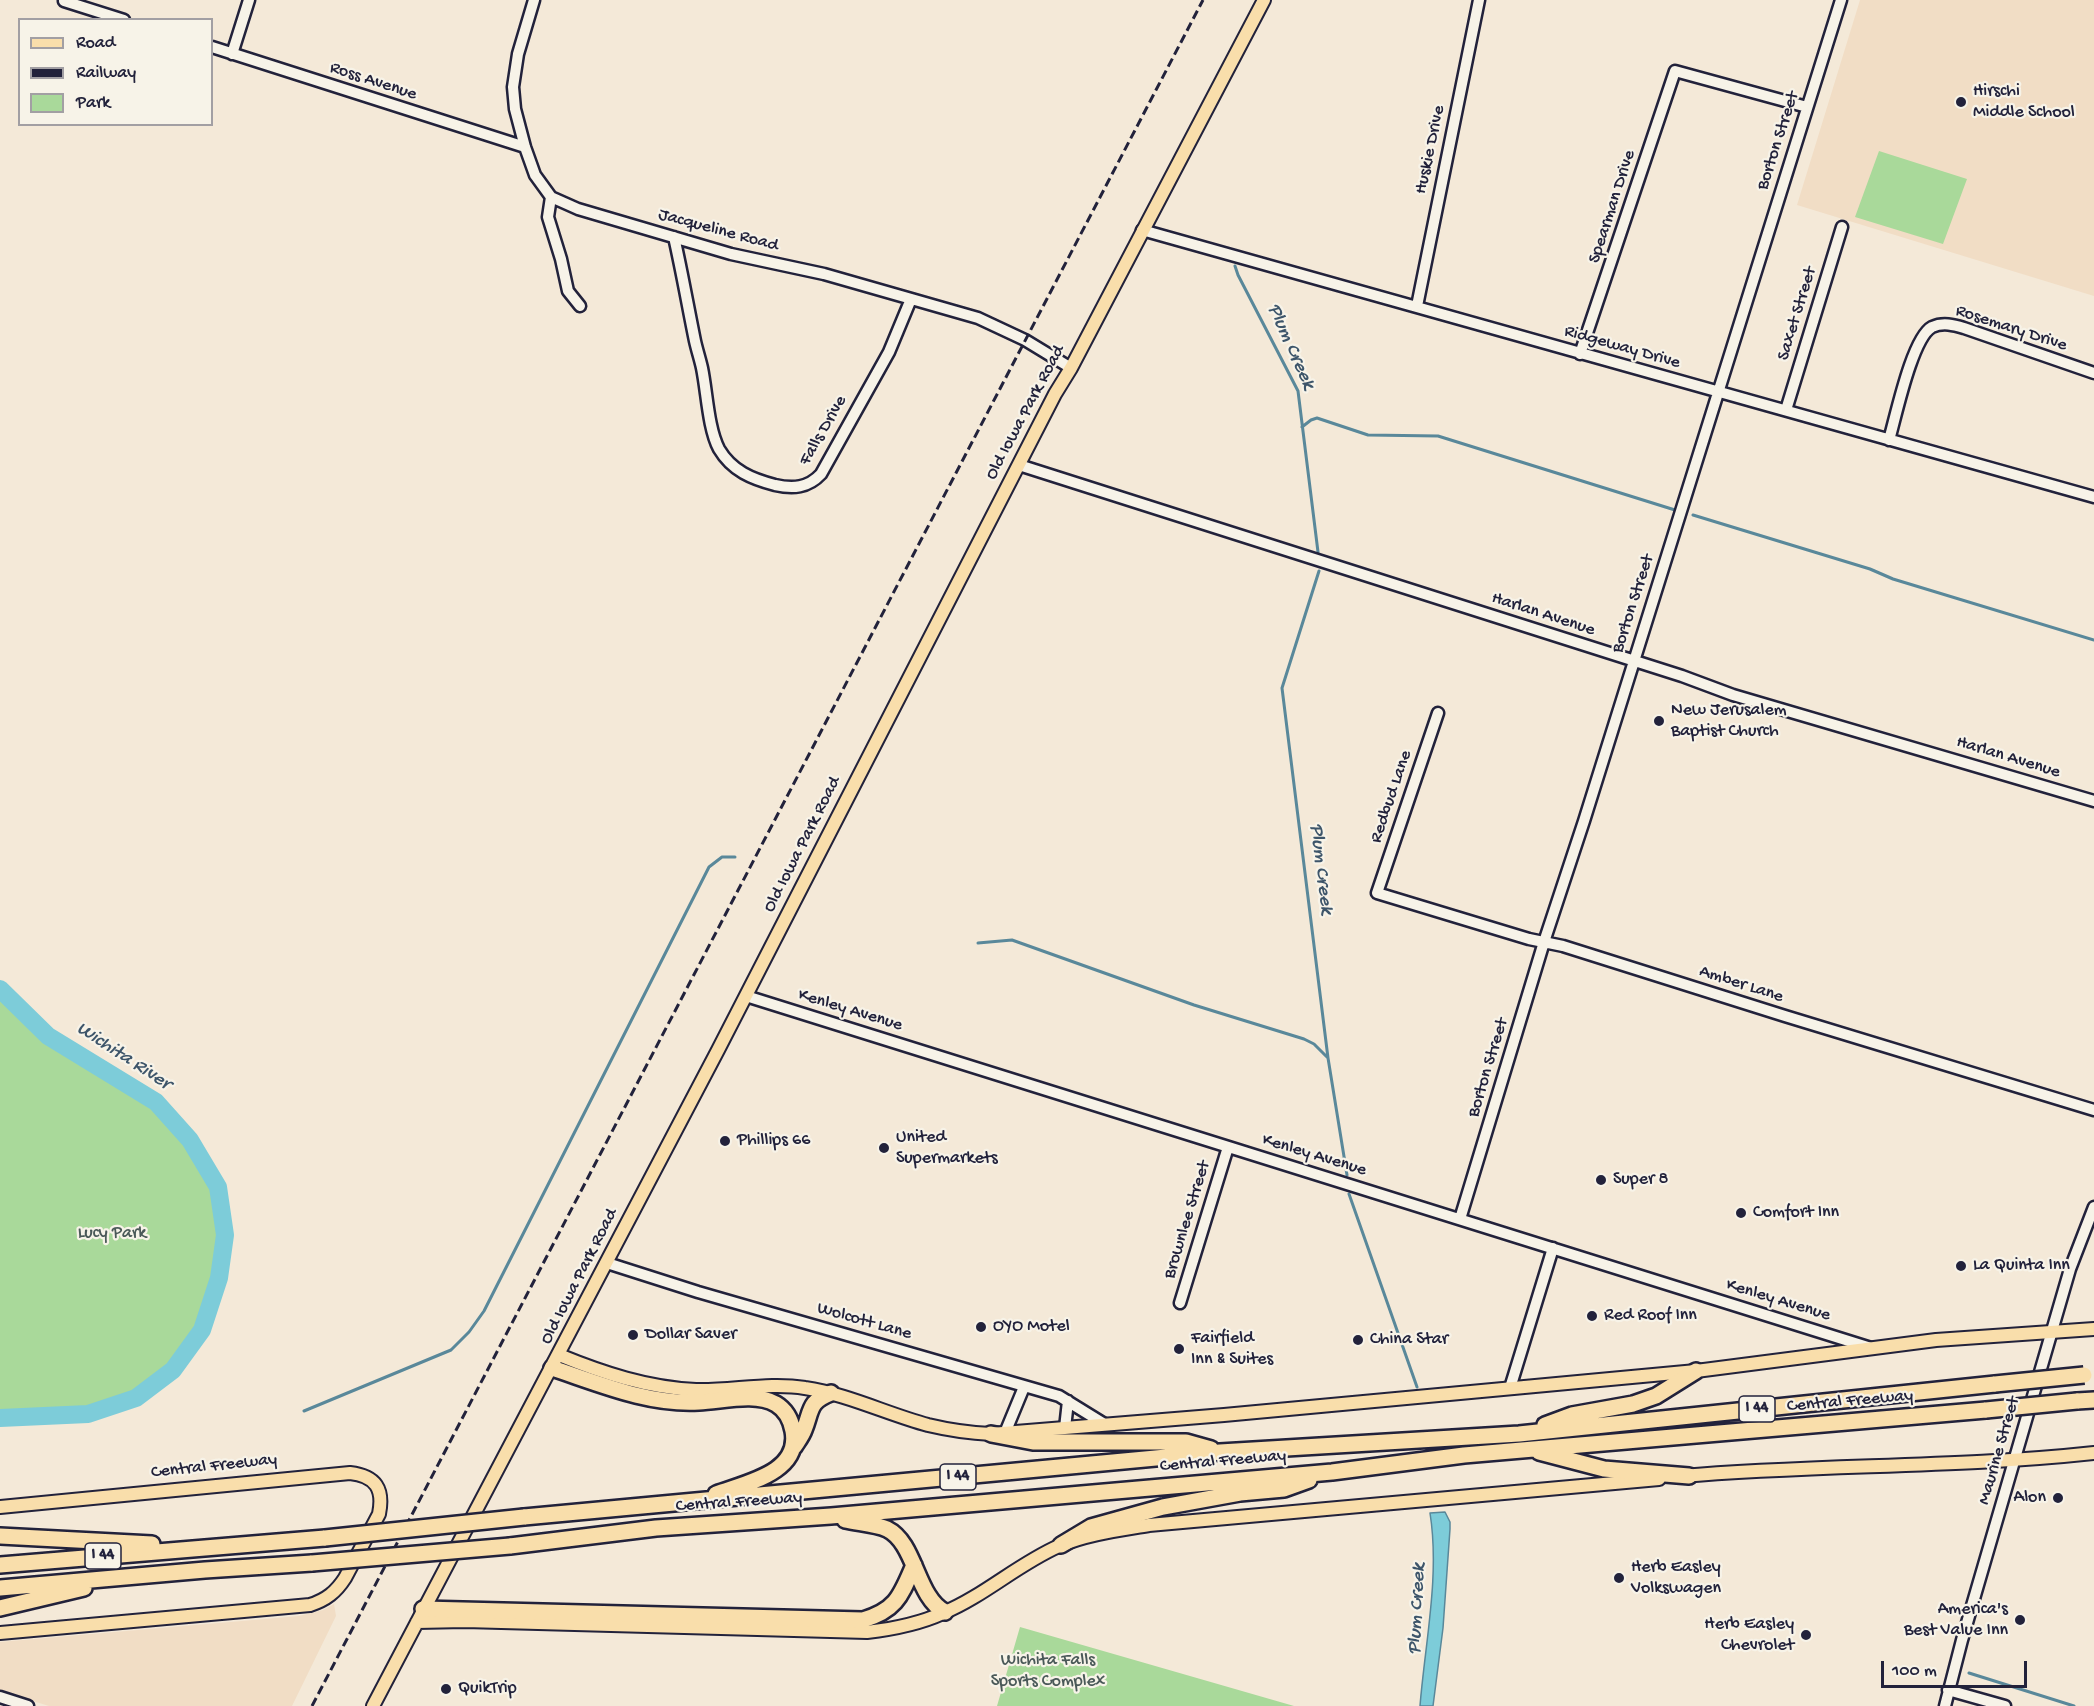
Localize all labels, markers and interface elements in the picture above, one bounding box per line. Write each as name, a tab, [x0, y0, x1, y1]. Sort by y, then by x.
legend	[18, 18, 213, 126]
text: Road	[76, 33, 115, 54]
street label: Ross Avenue	[327, 58, 419, 106]
text: Railway	[76, 63, 136, 84]
place label: Hirschi Middle School	[1973, 81, 2075, 124]
street label: Borton Street	[1753, 89, 1805, 193]
text: Park	[76, 93, 110, 114]
marker: Hirschi Middle School	[1954, 95, 1968, 109]
street label: Huskie Drive	[1411, 104, 1451, 196]
street label: Spearman Drive	[1585, 148, 1641, 266]
street label: Jacqueline Road	[656, 205, 780, 257]
street label: Saxet Street	[1774, 265, 1822, 363]
water label: Plum Creek	[1260, 300, 1320, 394]
street label: Rosemary Drive	[1952, 301, 2070, 357]
street label: Ridgeway Drive	[1561, 321, 1683, 375]
street label: Old Iowa Park Road	[981, 342, 1071, 484]
street label: Falls Drive	[795, 392, 853, 470]
street label: Borton Street	[1608, 552, 1660, 656]
street label: Harlan Avenue	[1489, 588, 1597, 642]
place label: New Jerusalem Baptist Church	[1671, 700, 1787, 742]
marker: New Jerusalem Baptist Church	[1652, 714, 1666, 728]
street label: Harlan Avenue	[1953, 732, 2063, 784]
street label: Redbud Lane	[1366, 748, 1418, 846]
street label: Old Iowa Park Road	[759, 774, 847, 916]
water label: Plum Creek	[1303, 822, 1337, 916]
street label: Amber Lane	[1696, 961, 1786, 1009]
street label: Kenley Avenue	[795, 985, 905, 1037]
street label: Borton Street	[1464, 1016, 1514, 1120]
water label: Wichita River	[71, 1017, 175, 1097]
place label: United Supermarkets	[896, 1127, 998, 1170]
place label: Phillips 66	[737, 1130, 810, 1152]
street label: Kenley Avenue	[1259, 1130, 1369, 1182]
marker: Phillips 66	[718, 1134, 732, 1148]
marker: United Supermarkets	[877, 1141, 891, 1155]
street label: Brownlee Street	[1160, 1158, 1216, 1282]
place label: Super 8	[1613, 1169, 1668, 1191]
marker: Super 8	[1594, 1173, 1608, 1187]
place label: Comfort Inn	[1753, 1202, 1839, 1224]
street label: Old Iowa Park Road	[536, 1206, 624, 1348]
marker: Comfort Inn	[1734, 1206, 1748, 1220]
park label: Lucy Park	[78, 1223, 146, 1245]
place label: La Quinta Inn	[1973, 1255, 2070, 1277]
marker: La Quinta Inn	[1954, 1259, 1968, 1273]
street label: Kenley Avenue	[1723, 1275, 1833, 1327]
street label: Wolcott Lane	[814, 1298, 914, 1346]
place label: Red Roof Inn	[1604, 1305, 1697, 1327]
marker: Red Roof Inn	[1585, 1309, 1599, 1323]
place label: OYO Motel	[993, 1316, 1070, 1338]
marker: OYO Motel	[974, 1320, 988, 1334]
place label: Dollar Saver	[645, 1324, 737, 1346]
marker: Dollar Saver	[626, 1328, 640, 1342]
place label: Fairfield Inn & Suites	[1191, 1328, 1273, 1370]
place label: China Star	[1370, 1329, 1448, 1351]
marker: China Star	[1351, 1333, 1365, 1347]
marker: Fairfield Inn & Suites	[1172, 1342, 1186, 1356]
street label: Central Freeway	[1786, 1386, 1914, 1418]
street label: Maurine Street	[1974, 1395, 2026, 1507]
road number: I 44	[1739, 1396, 1775, 1422]
street label: Central Freeway	[1159, 1446, 1287, 1478]
street label: Central Freeway	[150, 1450, 278, 1484]
road number: I 44	[940, 1464, 976, 1490]
place label: Alon	[2014, 1487, 2046, 1509]
street label: Central Freeway	[675, 1488, 803, 1518]
marker: Alon	[2051, 1491, 2065, 1505]
road number: I 44	[85, 1543, 121, 1569]
place label: Herb Easley Volkswagen	[1631, 1557, 1721, 1600]
water label: Plum Creek	[1404, 1563, 1432, 1655]
marker: Herb Easley Volkswagen	[1612, 1571, 1626, 1585]
place label: America's Best Value Inn	[1904, 1599, 2008, 1642]
marker: America's Best Value Inn	[2013, 1613, 2027, 1627]
place label: Herb Easley Chevrolet	[1704, 1614, 1794, 1656]
marker: Herb Easley Chevrolet	[1799, 1628, 1813, 1642]
scale bar	[1884, 1649, 2030, 1687]
park label: Wichita Falls Sports Complex	[991, 1650, 1105, 1692]
text: 100 m	[1892, 1661, 1937, 1682]
place label: QuikTrip	[458, 1678, 517, 1700]
marker: QuikTrip	[439, 1682, 453, 1696]

